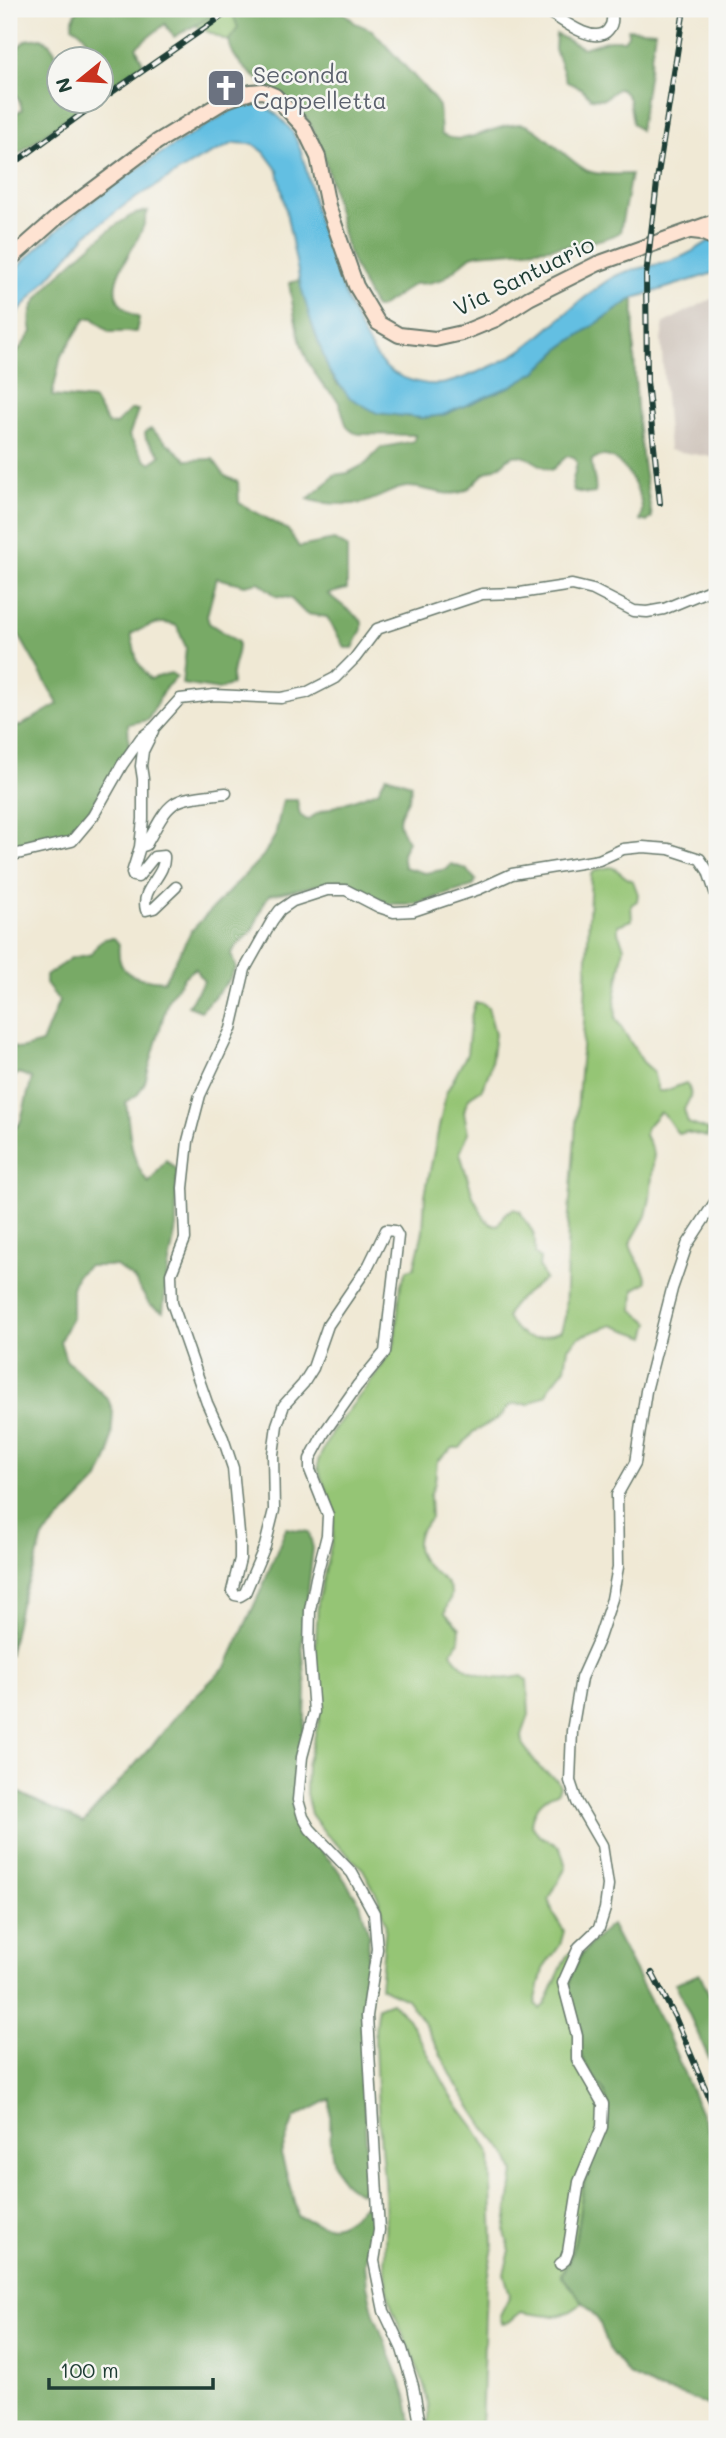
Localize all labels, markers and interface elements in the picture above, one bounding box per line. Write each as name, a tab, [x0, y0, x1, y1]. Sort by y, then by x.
north arrow	[46, 46, 116, 116]
place label: Seconda Cappelletta	[253, 59, 387, 115]
church icon: Seconda Cappelletta	[205, 67, 247, 109]
text: N	[49, 75, 77, 96]
street label: Via Santuario	[448, 228, 599, 322]
scale bar	[49, 2347, 214, 2391]
text: 100 m	[60, 2356, 119, 2383]

